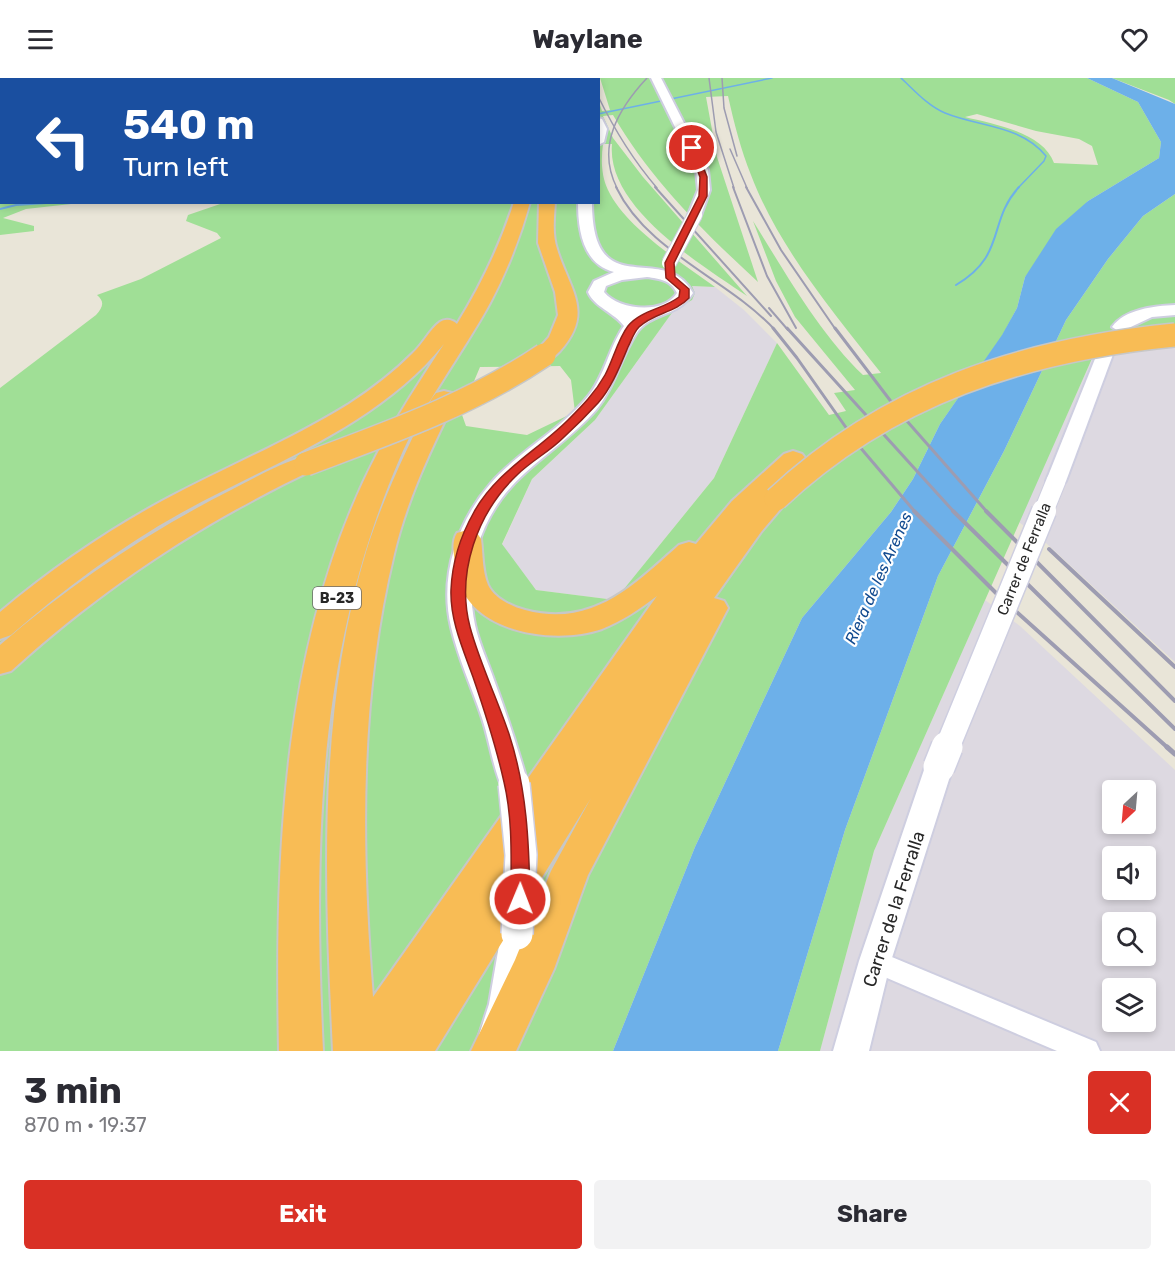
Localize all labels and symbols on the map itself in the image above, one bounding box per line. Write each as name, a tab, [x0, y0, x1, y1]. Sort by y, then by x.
pin	[666, 122, 717, 173]
street label: Carrer de Ferralla	[993, 500, 1055, 618]
water label: Riera de les Arenes	[841, 509, 916, 647]
road number: B-23	[313, 587, 361, 609]
north arrow	[1102, 780, 1156, 834]
street label: Carrer de la Ferralla	[858, 828, 930, 990]
position arrow	[488, 867, 552, 931]

